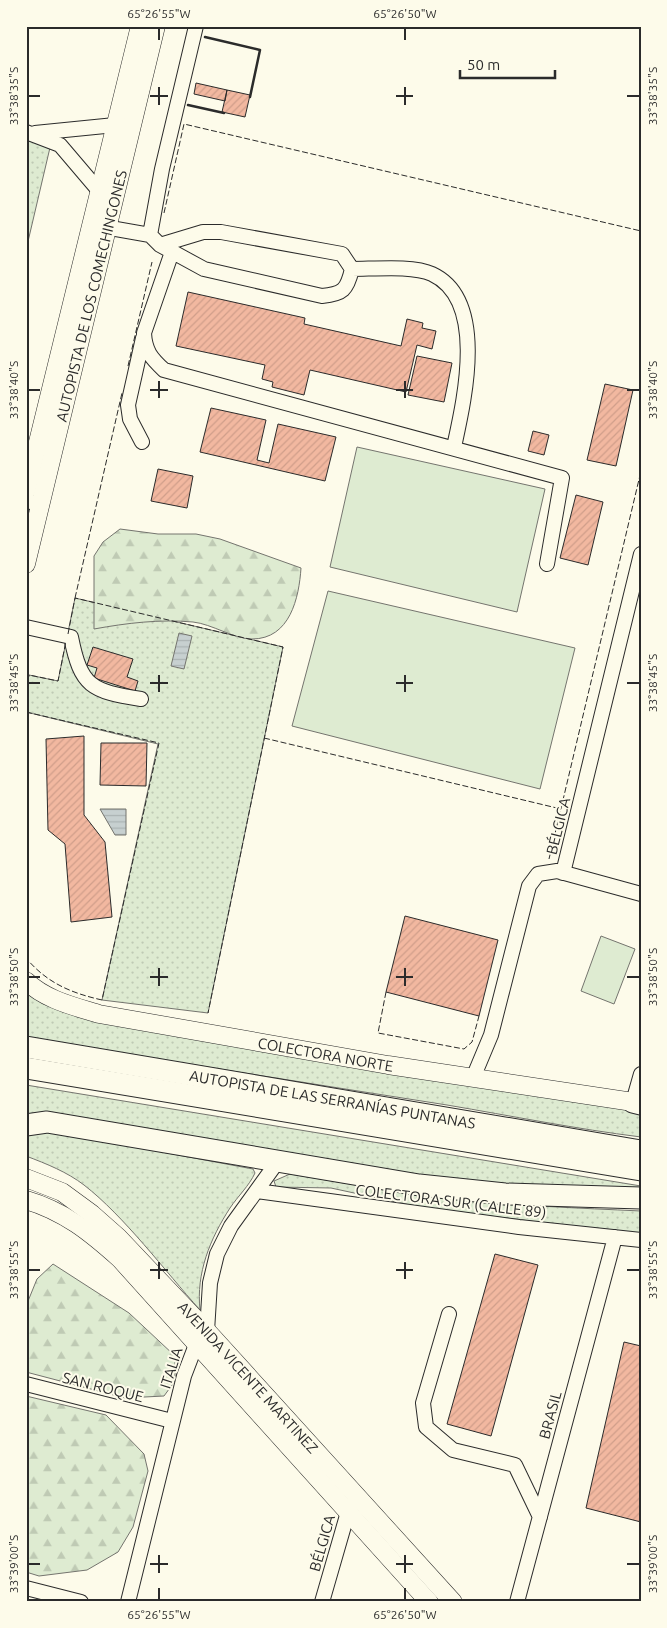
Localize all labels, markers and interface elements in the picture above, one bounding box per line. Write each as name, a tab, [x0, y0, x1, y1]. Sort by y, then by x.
text: 65°26'55"W	[127, 7, 191, 20]
text: 65°26'50"W	[373, 7, 437, 20]
scale bar	[460, 48, 554, 80]
text: 50 m	[467, 56, 500, 73]
text: 33°38'35"S	[7, 67, 20, 125]
text: 33°38'35"S	[646, 67, 659, 125]
street label: AUTOPISTA DE LOS COMECHINGONES	[52, 168, 129, 423]
text: 33°38'40"S	[7, 361, 20, 419]
text: 33°38'40"S	[646, 361, 659, 419]
text: 33°38'45"S	[7, 654, 20, 712]
text: 33°38'45"S	[646, 654, 659, 712]
street label: BÉLGICA	[543, 795, 573, 856]
text: 33°38'50"S	[7, 948, 20, 1006]
text: 33°38'50"S	[646, 948, 659, 1006]
street label: COLECTORA NORTE	[257, 1034, 394, 1074]
street label: AUTOPISTA DE LAS SERRANÍAS PUNTANAS	[188, 1066, 477, 1131]
street label: COLECTORA SUR (CALLE 89)	[355, 1181, 547, 1221]
text: 33°38'55"S	[7, 1241, 20, 1299]
text: 33°38'55"S	[646, 1241, 659, 1299]
street label: AVENIDA VICENTE MARTINEZ	[175, 1298, 322, 1456]
street label: ITALIA	[156, 1345, 186, 1391]
street label: SAN ROQUE	[61, 1369, 145, 1405]
street label: BRASIL	[535, 1389, 565, 1441]
street label: BÉLGICA	[306, 1512, 338, 1573]
text: 33°39'00"S	[7, 1535, 20, 1593]
text: 33°39'00"S	[646, 1535, 659, 1593]
text: 65°26'55"W	[127, 1608, 191, 1621]
text: 65°26'50"W	[373, 1608, 437, 1621]

